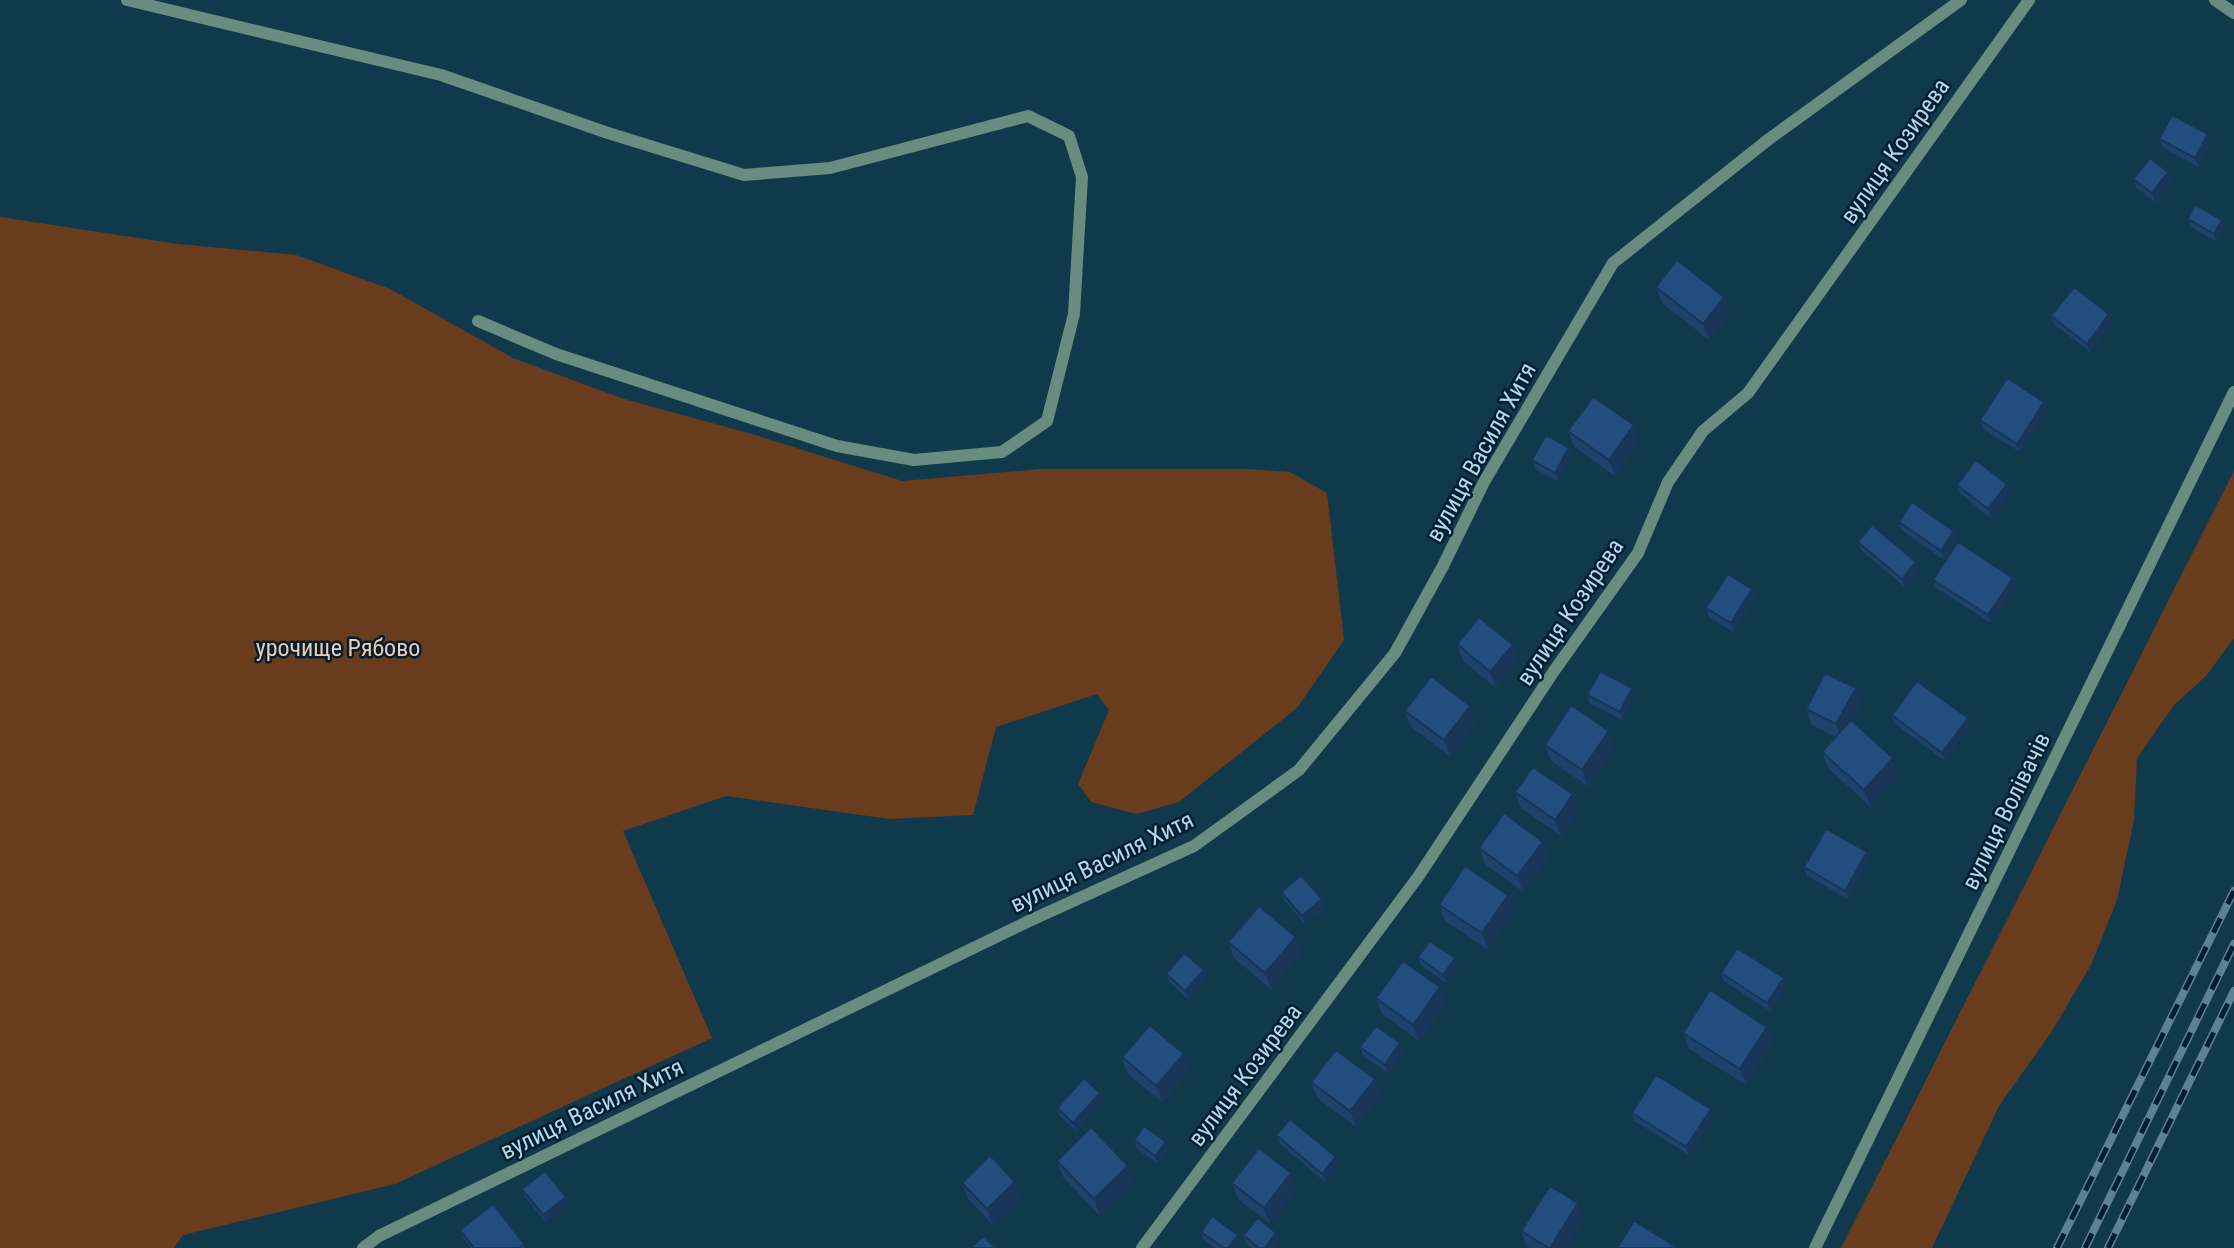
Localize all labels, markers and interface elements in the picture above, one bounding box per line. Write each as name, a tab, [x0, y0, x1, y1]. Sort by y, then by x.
street label: вулиця Козирева	[1835, 73, 1955, 229]
street label: вулиця Василя Хитя	[1420, 358, 1542, 546]
street label: вулиця Козирева	[1511, 533, 1629, 691]
park label: урочище Рябово	[256, 634, 420, 662]
street label: вулиця Волівачів	[1956, 728, 2056, 894]
street label: вулиця Василя Хитя	[1006, 806, 1198, 918]
street label: вулиця Козирева	[1183, 998, 1307, 1152]
street label: вулиця Василя Хитя	[496, 1053, 688, 1165]

